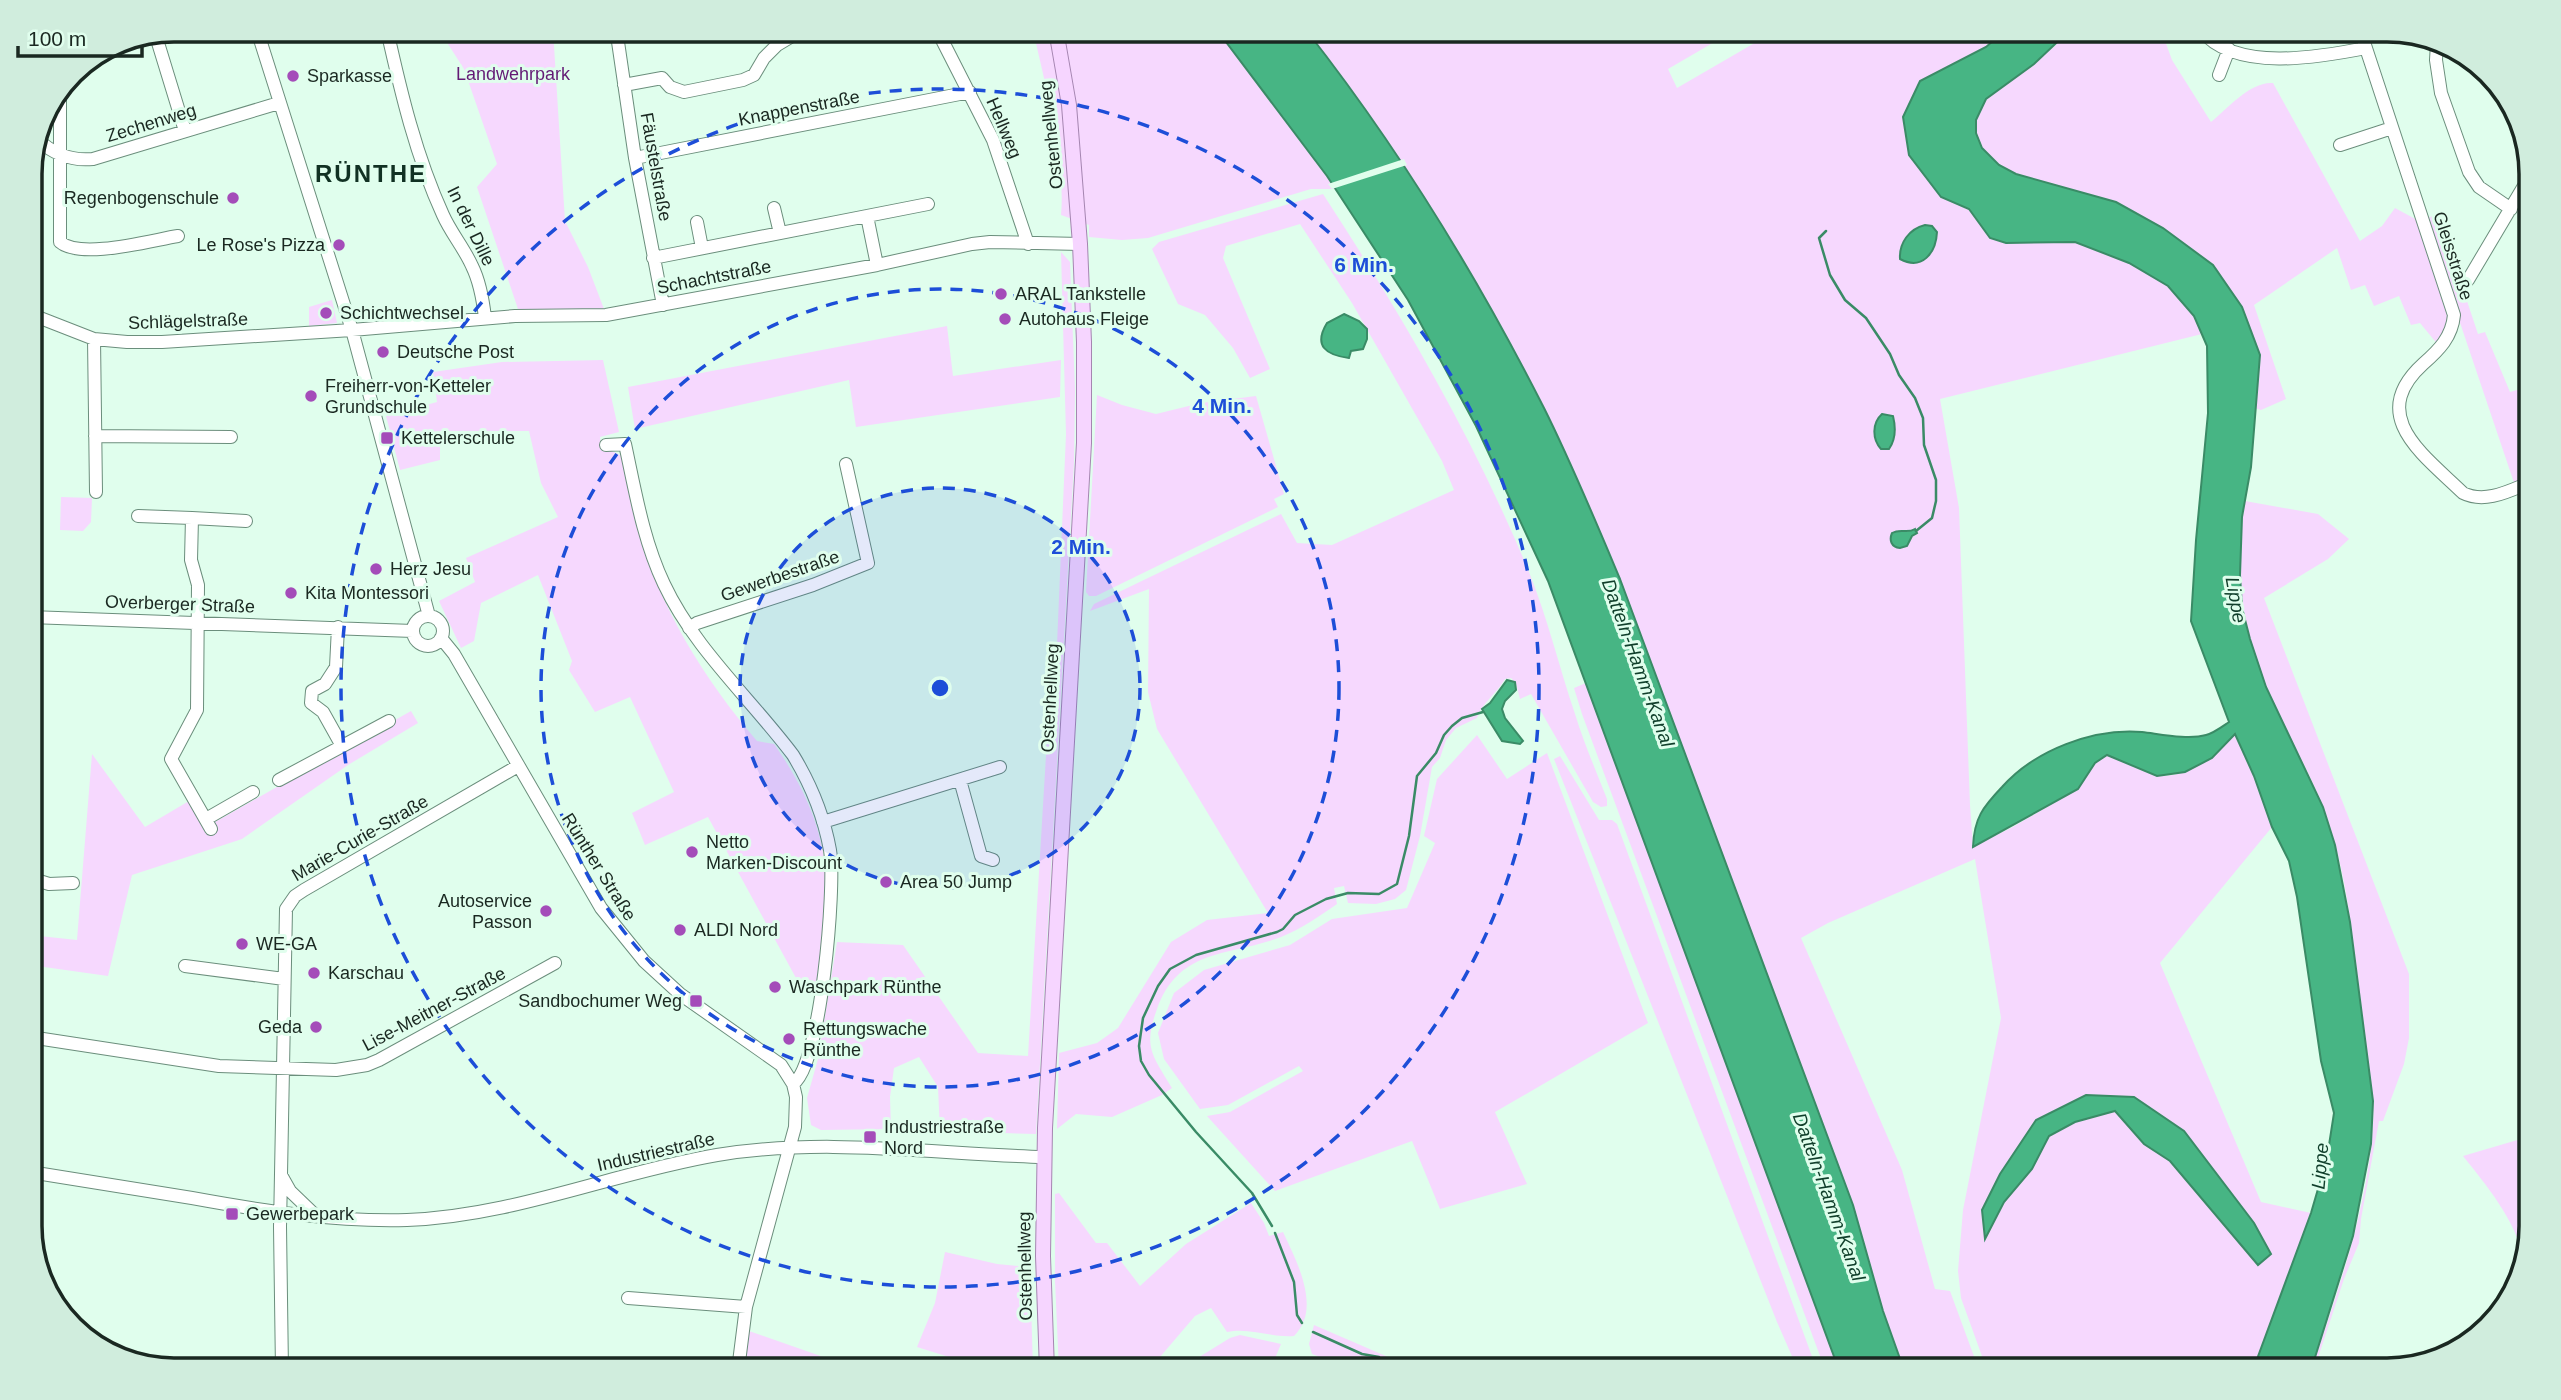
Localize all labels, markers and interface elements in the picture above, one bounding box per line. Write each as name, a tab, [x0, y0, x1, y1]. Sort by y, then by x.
scale bar	[18, 14, 142, 58]
text: 100 m	[28, 27, 86, 50]
park label: Landwehrpark	[456, 64, 571, 84]
place label: Sparkasse	[307, 66, 392, 86]
marker: Sparkasse	[285, 68, 301, 84]
street label: Ostenhellweg	[1035, 80, 1067, 190]
street label: Knappenstraße	[737, 86, 861, 130]
street label: Hellweg	[982, 95, 1026, 161]
street label: Zechenweg	[104, 100, 198, 146]
street label: Fäustelstraße	[637, 111, 675, 223]
district label: RÜNTHE	[315, 160, 427, 187]
street label: In der Dille	[443, 183, 499, 269]
place label: Regenbogenschule	[64, 188, 219, 208]
marker: Regenbogenschule	[225, 190, 241, 206]
street label: Gleisstraße	[2429, 209, 2477, 303]
place label: Le Rose's Pizza	[197, 235, 326, 255]
marker: Le Rose's Pizza	[331, 237, 347, 253]
text: 6 Min.	[1334, 253, 1394, 276]
street label: Schachtstraße	[655, 256, 773, 298]
place label: ARAL Tankstelle	[1015, 284, 1146, 304]
marker: ARAL Tankstelle	[993, 286, 1009, 302]
place label: Schichtwechsel	[340, 303, 464, 323]
marker: Schichtwechsel	[318, 305, 334, 321]
street label: Schlägelstraße	[128, 309, 248, 333]
place label: Autohaus Fleige	[1019, 309, 1149, 329]
marker: Autohaus Fleige	[997, 311, 1013, 327]
place label: Deutsche Post	[397, 342, 514, 362]
marker: Deutsche Post	[375, 344, 391, 360]
place label: Freiherr-von-Ketteler Grundschule	[325, 376, 491, 417]
marker: Freiherr-von-Ketteler Grundschule	[303, 388, 319, 404]
text: 4 Min.	[1192, 394, 1252, 417]
place label: Kettelerschule	[401, 428, 515, 448]
marker: Kettelerschule	[379, 430, 395, 446]
text: 2 Min.	[1051, 535, 1111, 558]
street label: Gewerbestraße	[718, 546, 842, 606]
place label: Herz Jesu	[390, 559, 471, 579]
marker: Herz Jesu	[368, 561, 384, 577]
water label: Lippe	[2222, 575, 2250, 625]
water label: Datteln-Hamm-Kanal	[1598, 576, 1678, 751]
place label: Kita Montessori	[305, 583, 429, 603]
marker: Kita Montessori	[283, 585, 299, 601]
street label: Overberger Straße	[105, 591, 255, 617]
street label: Ostenhellweg	[1037, 643, 1063, 753]
centre of rings	[928, 676, 952, 700]
street label: Marie-Curie-Straße	[288, 791, 432, 885]
street label: Rünther Straße	[558, 810, 640, 924]
place label: Netto Marken-Discount	[706, 832, 842, 873]
marker: Netto Marken-Discount	[684, 844, 700, 860]
place label: Area 50 Jump	[900, 872, 1012, 892]
marker: Area 50 Jump	[878, 874, 894, 890]
place label: Autoservice Passon	[438, 891, 532, 932]
marker: Autoservice Passon	[538, 903, 554, 919]
place label: ALDI Nord	[694, 920, 778, 940]
marker: ALDI Nord	[672, 922, 688, 938]
place label: WE-GA	[256, 934, 317, 954]
marker: WE-GA	[234, 936, 250, 952]
place label: Karschau	[328, 963, 404, 983]
street label: Lise-Meitner-Straße	[359, 963, 509, 1055]
marker: Karschau	[306, 965, 322, 981]
place label: Waschpark Rünthe	[789, 977, 941, 997]
marker: Waschpark Rünthe	[767, 979, 783, 995]
place label: Sandbochumer Weg	[518, 991, 682, 1011]
marker: Sandbochumer Weg	[688, 993, 704, 1009]
place label: Geda	[258, 1017, 303, 1037]
marker: Geda	[308, 1019, 324, 1035]
place label: Rettungswache Rünthe	[803, 1019, 927, 1060]
marker: Rettungswache Rünthe	[781, 1031, 797, 1047]
water label: Datteln-Hamm-Kanal	[1789, 1110, 1869, 1285]
place label: Industriestraße Nord	[884, 1117, 1004, 1158]
street label: Industriestraße	[595, 1129, 717, 1175]
marker: Industriestraße Nord	[862, 1129, 878, 1145]
water label: Lippe	[2308, 1142, 2332, 1190]
place label: Gewerbepark	[246, 1204, 355, 1224]
marker: Gewerbepark	[224, 1206, 240, 1222]
street label: Ostenhellweg	[1014, 1211, 1036, 1321]

